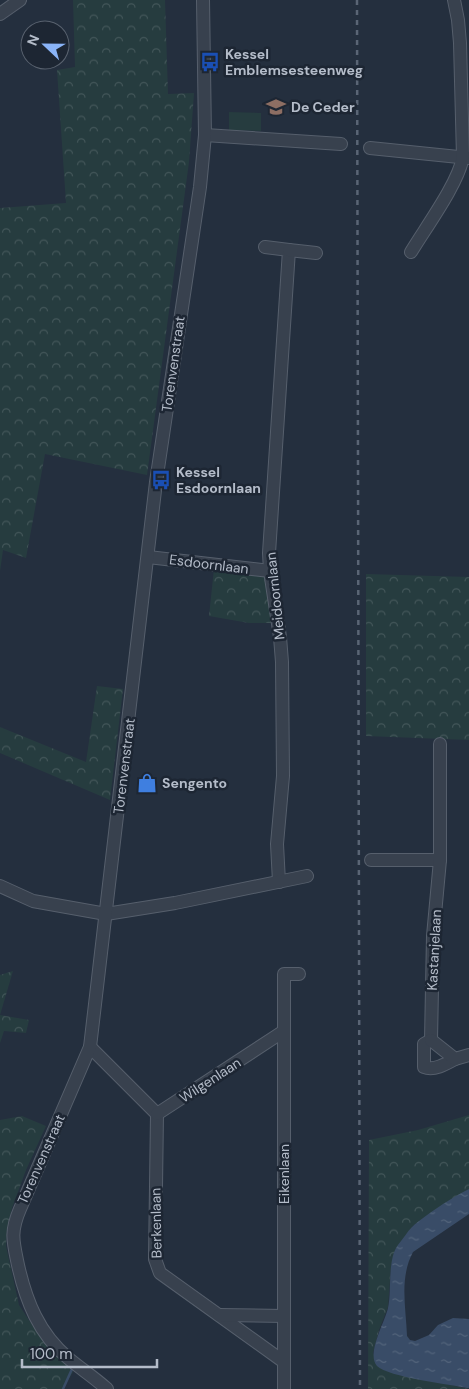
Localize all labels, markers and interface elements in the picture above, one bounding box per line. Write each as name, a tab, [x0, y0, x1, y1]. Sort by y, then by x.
north arrow	[20, 20, 70, 70]
text: N	[23, 32, 43, 48]
place label: Kessel Emblemsesteenweg	[225, 45, 363, 79]
bus stop icon: Kessel Emblemsesteenweg	[199, 51, 221, 73]
school or university icon: De Ceder	[265, 96, 287, 118]
place label: De Ceder	[291, 98, 355, 116]
street label: Torenvenstraat	[157, 315, 189, 413]
place label: Kessel Esdoornlaan	[176, 463, 261, 497]
bus stop icon: Kessel Esdoornlaan	[150, 469, 172, 491]
street label: Esdoornlaan	[168, 550, 250, 578]
street label: Meidoornlaan	[261, 551, 289, 641]
street label: Torenvenstraat	[109, 717, 139, 815]
shop icon: Sengento	[136, 772, 158, 794]
place label: Sengento	[162, 774, 227, 792]
street label: Kastanjelaan	[423, 909, 445, 991]
street label: Wilgenlaan	[176, 1053, 244, 1107]
street label: Torenvenstraat	[13, 1111, 69, 1207]
street label: Eikenlaan	[275, 1144, 293, 1204]
street label: Berkenlaan	[146, 1188, 166, 1258]
scale bar	[22, 1336, 158, 1368]
text: 100 m	[30, 1344, 73, 1364]

